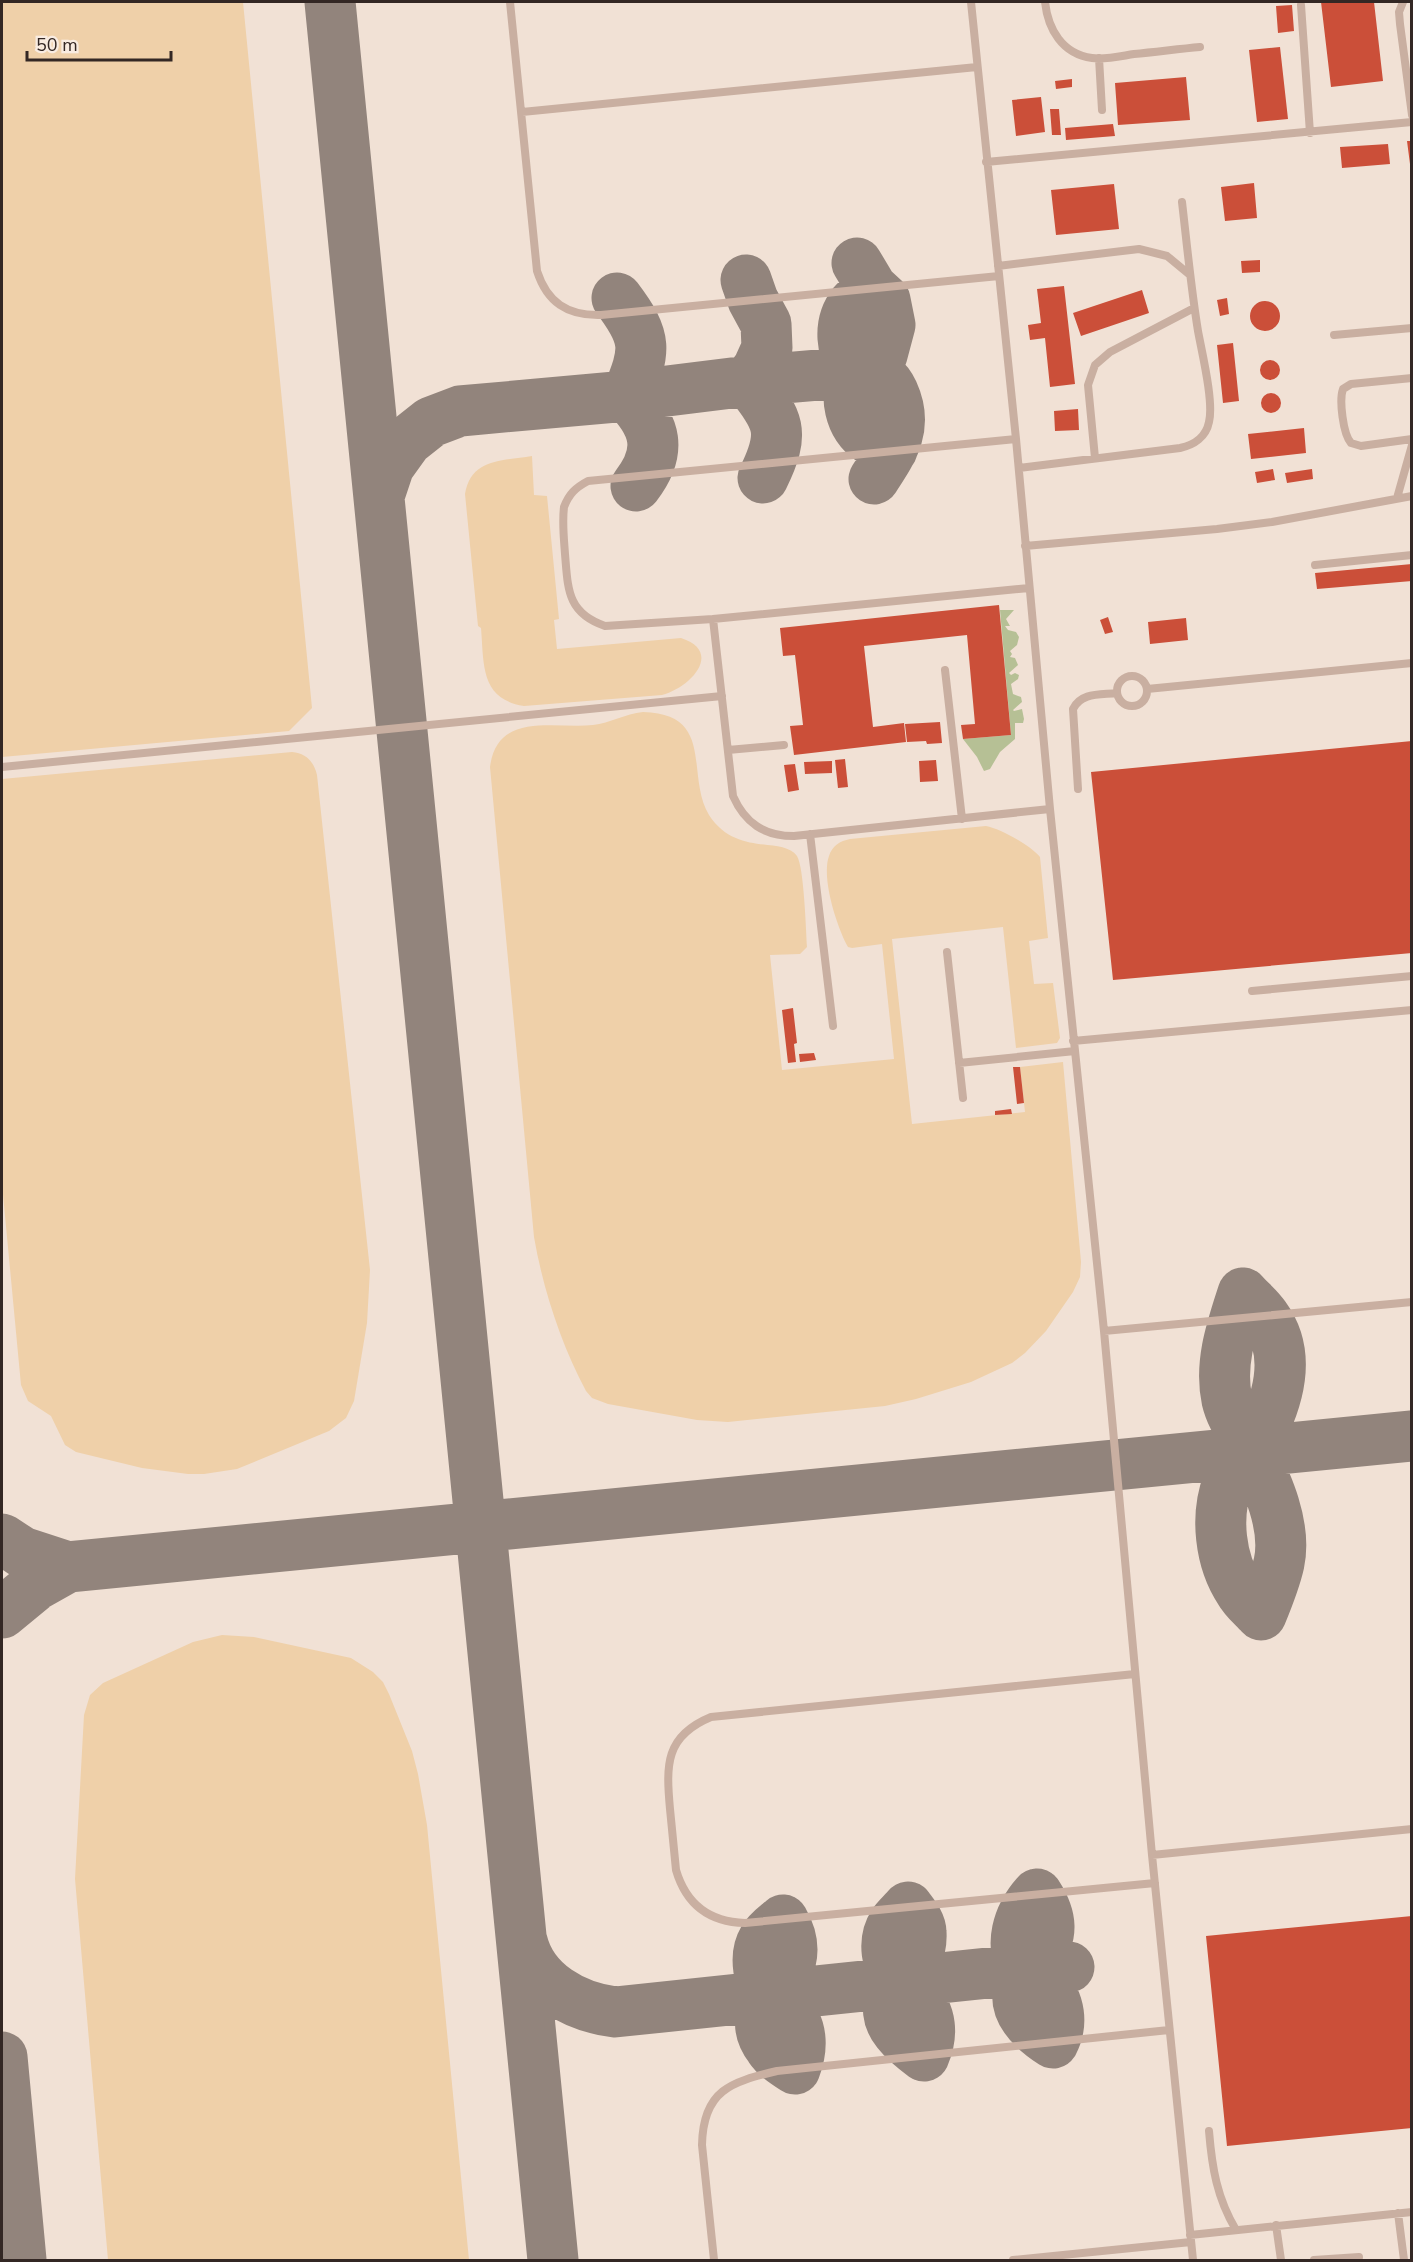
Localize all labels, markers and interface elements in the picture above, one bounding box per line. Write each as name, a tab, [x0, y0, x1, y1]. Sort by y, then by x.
scale bar	[27, 24, 171, 62]
text: 50 m	[36, 33, 78, 57]

